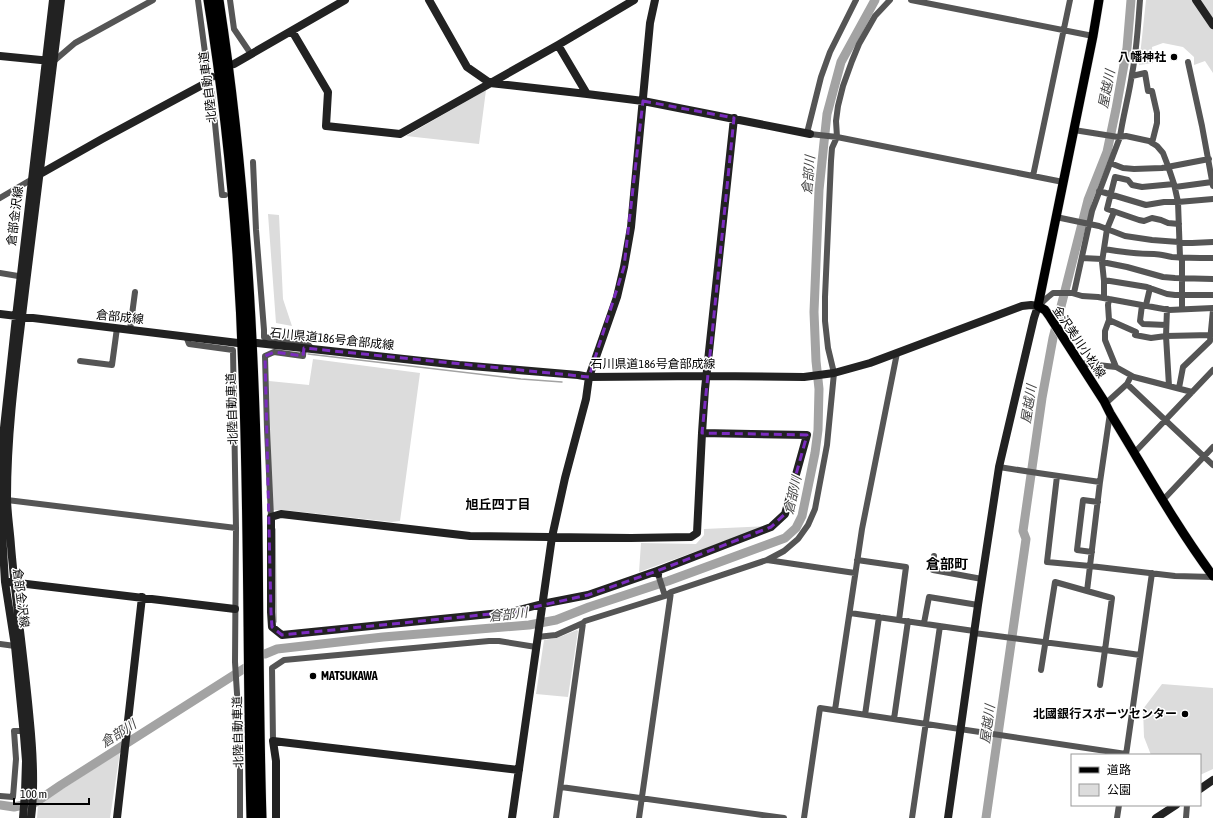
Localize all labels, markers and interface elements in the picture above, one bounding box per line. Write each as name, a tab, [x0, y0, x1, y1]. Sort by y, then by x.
street label: 北陸自動車道	[197, 50, 219, 124]
place label: 八幡神社	[1118, 50, 1166, 64]
marker: 八幡神社	[1169, 52, 1179, 62]
water label: 屋越川	[1095, 67, 1118, 110]
water label: 倉部川	[799, 153, 818, 195]
street label: 倉部金沢線	[4, 185, 26, 247]
street label: 金沢美川小松線	[1050, 303, 1108, 381]
street label: 倉部成線	[95, 308, 145, 326]
street label: 石川県道186号倉部成線	[269, 326, 395, 352]
street label: 石川県道186号倉部成線	[591, 357, 715, 371]
street label: 北陸自動車道	[224, 373, 240, 445]
water label: 屋越川	[1018, 382, 1039, 425]
water label: 倉部川	[781, 472, 805, 516]
district label: 旭丘四丁目	[465, 497, 531, 512]
district label: 倉部町	[926, 556, 968, 572]
street label: 倉部金沢線	[10, 567, 32, 629]
water label: 倉部川	[488, 605, 530, 624]
place label: MATSUKAWA	[321, 669, 378, 683]
marker: MATSUKAWA	[308, 671, 318, 681]
street label: 北陸自動車道	[230, 696, 246, 768]
water label: 屋越川	[977, 702, 998, 744]
place label: 北國銀行スポーツセンター	[1033, 707, 1177, 721]
marker: 北國銀行スポーツセンター	[1180, 709, 1190, 719]
water label: 倉部川	[98, 715, 140, 750]
legend	[1071, 754, 1201, 806]
text: 道路	[1107, 763, 1131, 777]
scale bar	[14, 780, 89, 806]
text: 公園	[1107, 783, 1131, 797]
text: 100 m	[20, 787, 47, 801]

